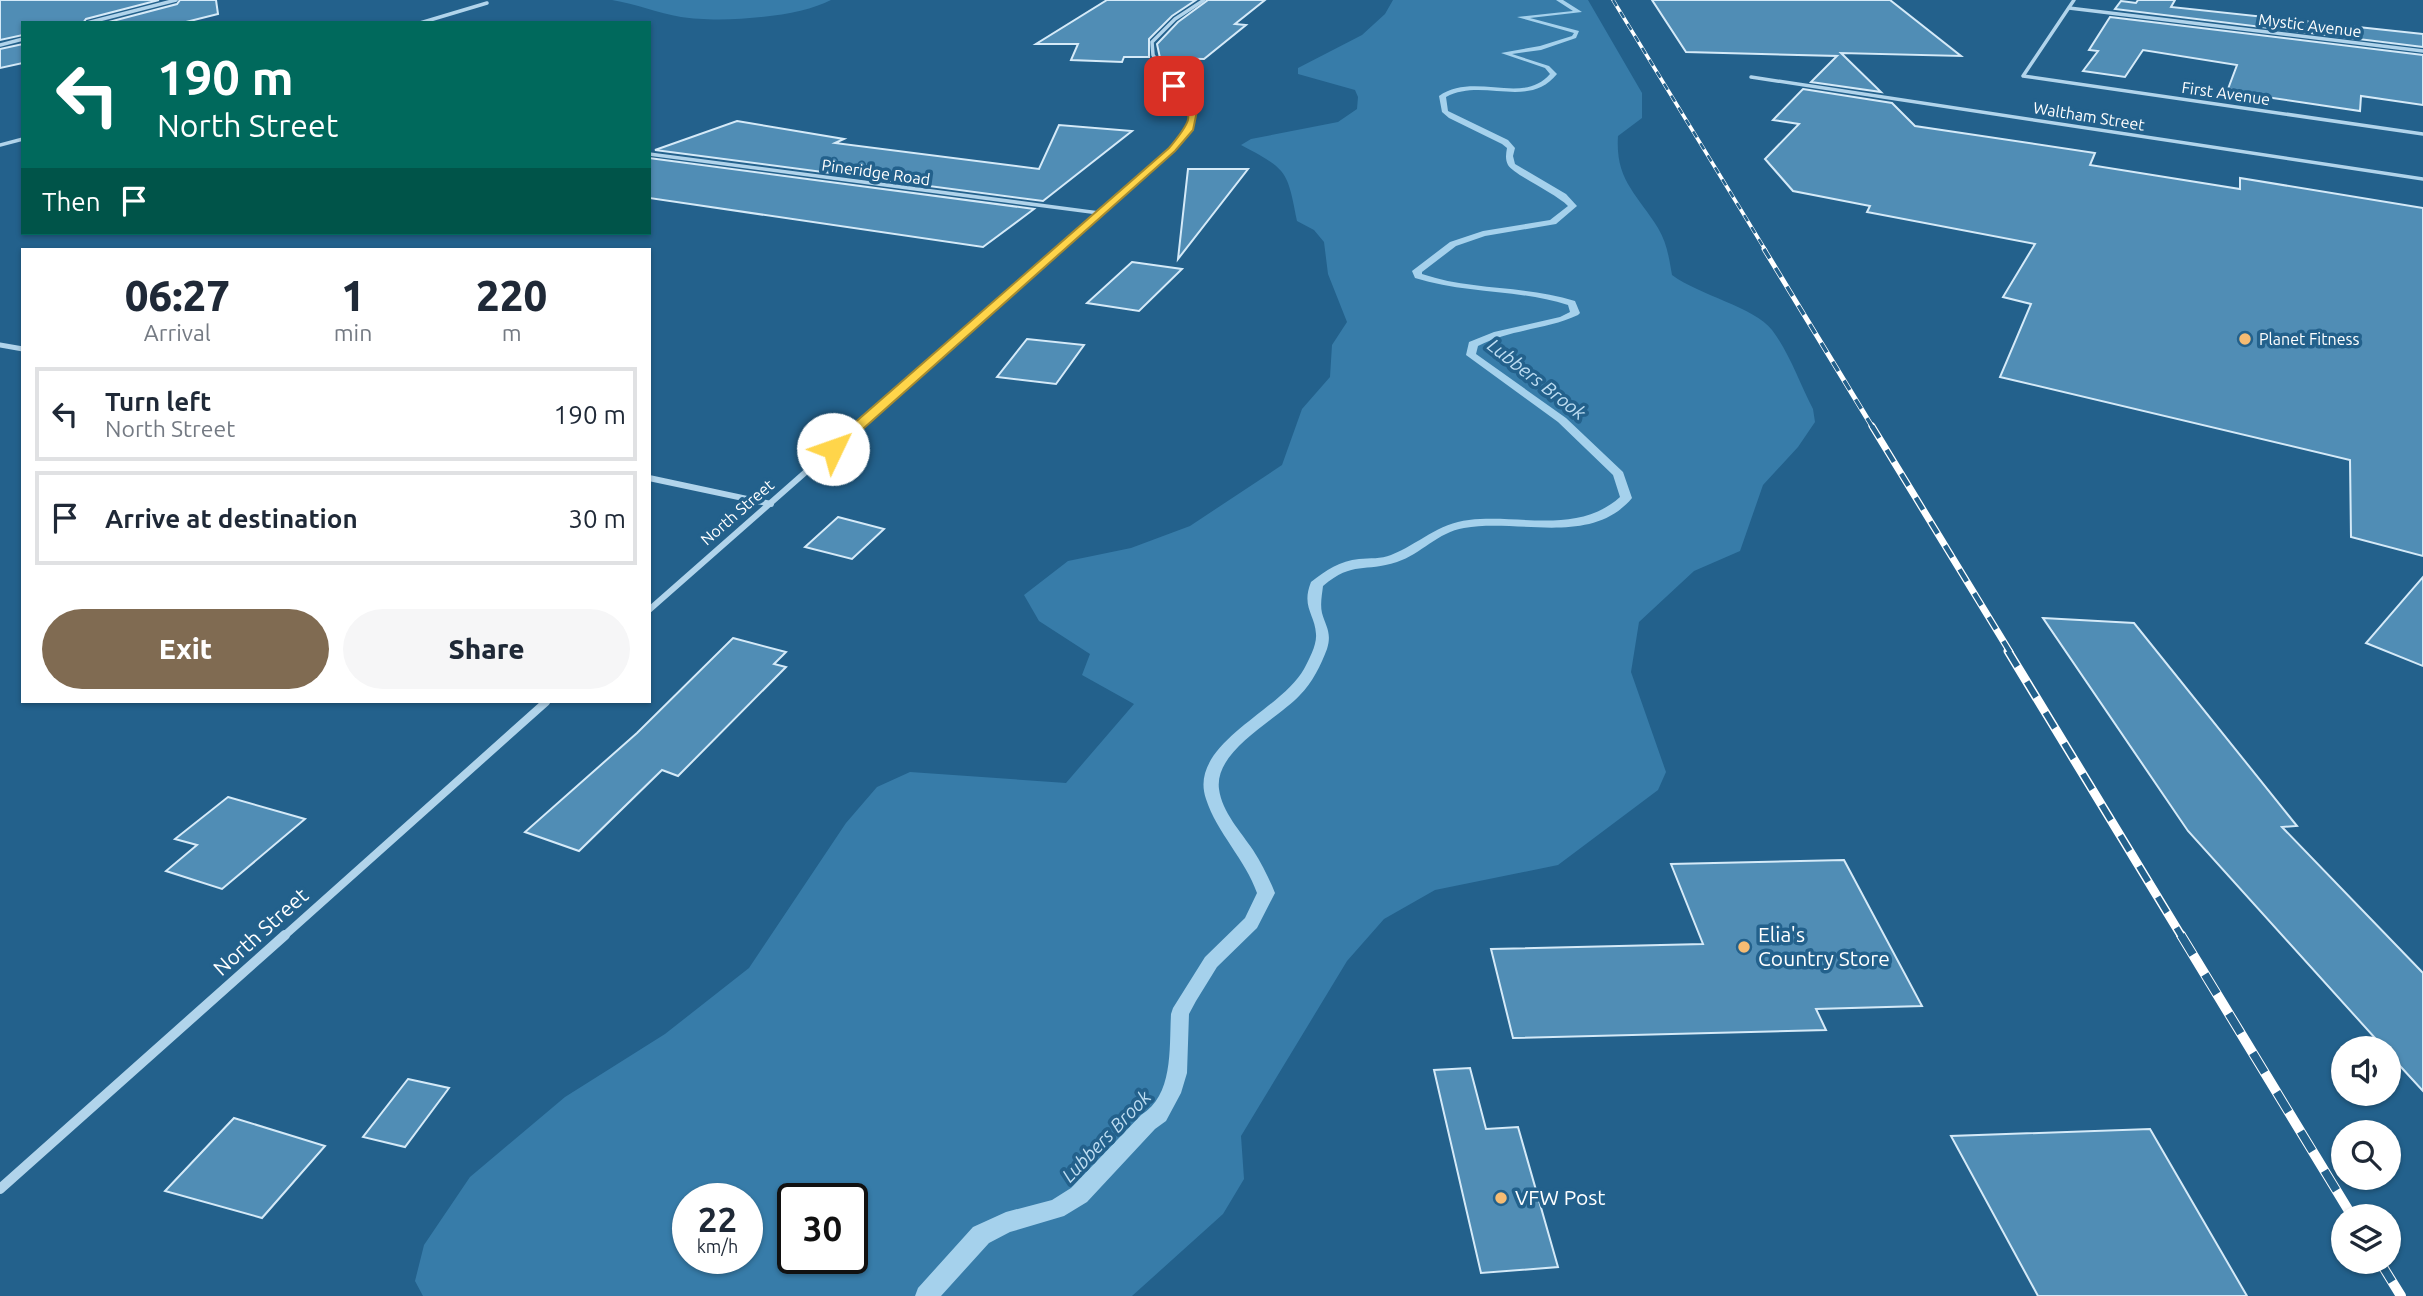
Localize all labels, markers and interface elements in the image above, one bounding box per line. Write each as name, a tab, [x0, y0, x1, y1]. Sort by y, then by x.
street label: Mystic Avenue	[2257, 10, 2363, 40]
icon: left	[42, 49, 133, 140]
text: 190 m	[157, 49, 294, 104]
pin	[1144, 56, 1204, 116]
icon: arrive	[1155, 67, 1193, 105]
street label: First Avenue	[2181, 78, 2271, 108]
street label: Waltham Street	[2032, 98, 2147, 134]
text: North Street	[157, 107, 338, 143]
street label: Pineridge Road	[821, 155, 931, 189]
icon: arrive	[115, 182, 153, 220]
text: Then	[42, 187, 101, 216]
text: 06:27	[125, 272, 230, 319]
text: 1	[341, 272, 365, 319]
text: 220	[476, 272, 547, 319]
text: Arrival	[144, 320, 211, 345]
text: min	[334, 320, 372, 345]
text: m	[502, 320, 522, 345]
place label: Planet Fitness	[2259, 330, 2359, 348]
marker: Planet Fitness	[2237, 331, 2253, 347]
water label: Lubbers Brook	[1484, 334, 1591, 424]
text: Turn left	[105, 387, 211, 416]
icon: left	[46, 395, 84, 433]
text: 190 m	[554, 400, 626, 429]
position arrow	[796, 412, 870, 486]
text: North Street	[105, 416, 235, 441]
street label: North Street	[697, 475, 778, 549]
icon: arrive	[46, 499, 84, 537]
text: Arrive at destination	[105, 504, 358, 533]
text: 30 m	[568, 504, 626, 533]
button: Exit	[42, 609, 329, 689]
button: Share	[343, 609, 630, 689]
street label: North Street	[208, 883, 313, 980]
place label: Elia's Country Store	[1758, 922, 1890, 970]
marker: Elia's Country Store	[1736, 939, 1752, 955]
map controls	[2331, 1036, 2401, 1274]
button: sound	[2331, 1036, 2401, 1106]
water label: Lubbers Brook	[1057, 1086, 1155, 1186]
button: search	[2331, 1120, 2401, 1190]
speed limit sign: 30	[777, 1183, 868, 1274]
place label: VFW Post	[1515, 1185, 1606, 1209]
marker: VFW Post	[1493, 1190, 1509, 1206]
text: 22	[698, 1199, 737, 1239]
button: layers	[2331, 1204, 2401, 1274]
text: km/h	[697, 1236, 738, 1256]

